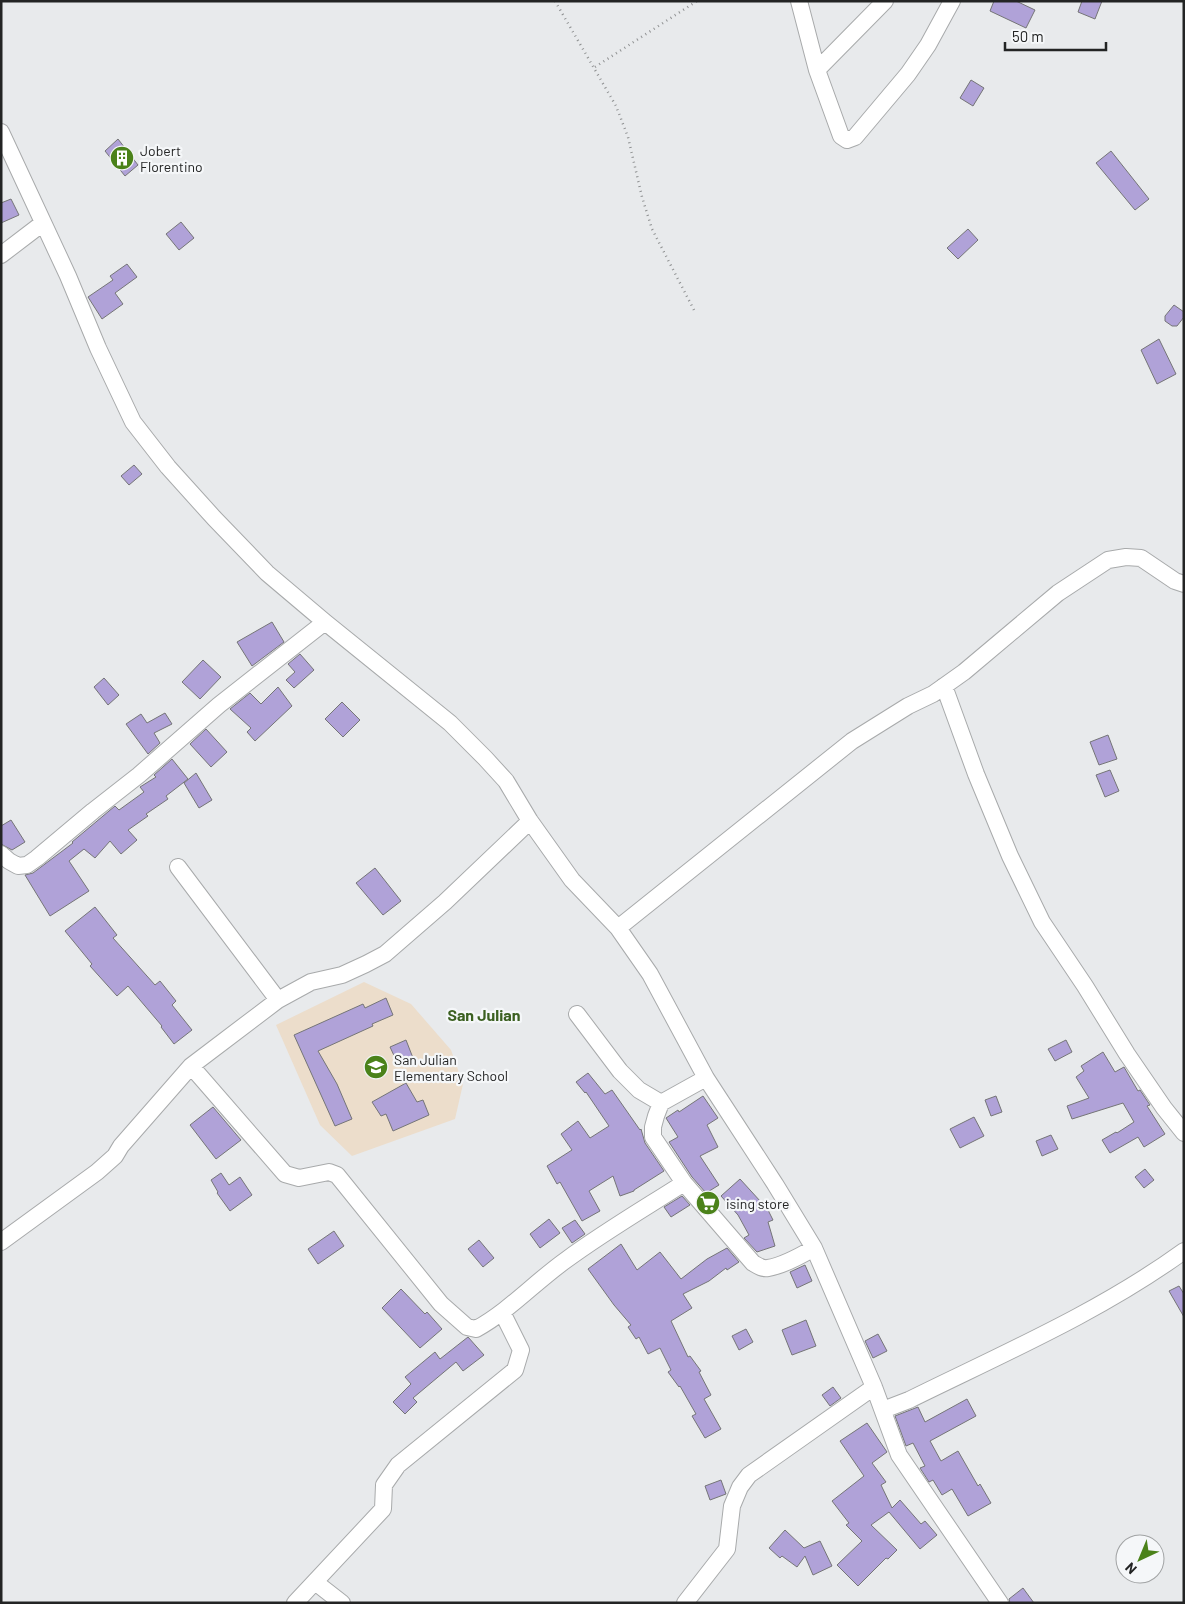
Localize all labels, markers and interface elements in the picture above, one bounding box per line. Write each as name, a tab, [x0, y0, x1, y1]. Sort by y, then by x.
scale bar	[1005, 20, 1106, 52]
text: 50 m	[1012, 27, 1044, 45]
place label: Jobert Florentino	[140, 142, 203, 175]
building icon: Jobert Florentino	[109, 145, 135, 171]
district label: San Julian	[447, 1005, 521, 1024]
place label: San Julian Elementary School	[394, 1051, 508, 1084]
school or university icon: San Julian Elementary School	[363, 1054, 389, 1080]
supermarket icon: ising store	[695, 1190, 721, 1216]
place label: ising store	[726, 1195, 789, 1212]
north arrow	[1115, 1534, 1165, 1584]
text: N	[1121, 1559, 1140, 1578]

